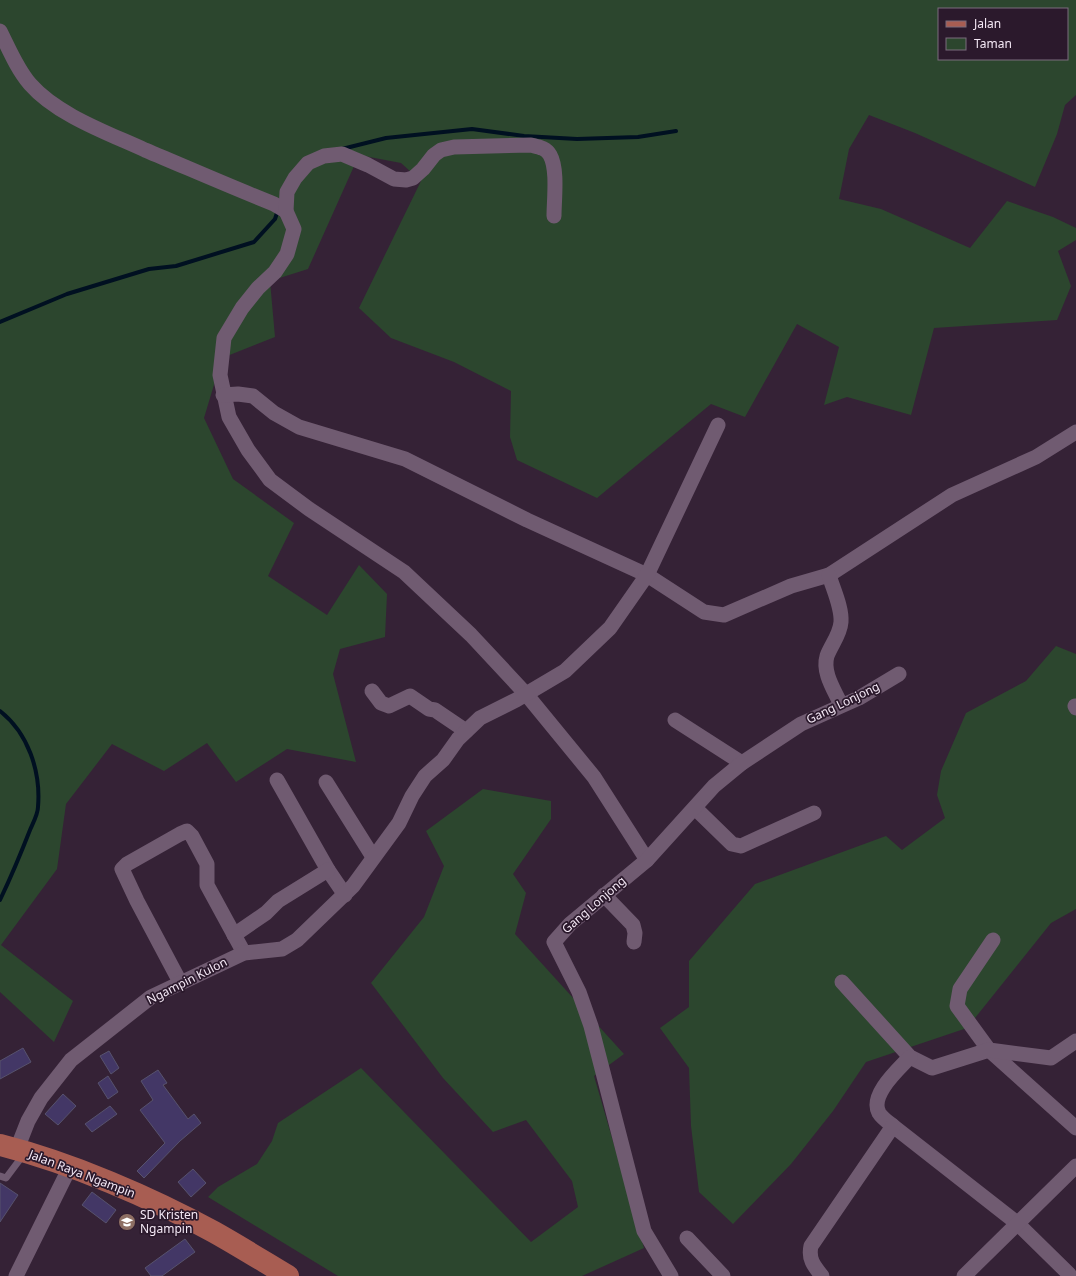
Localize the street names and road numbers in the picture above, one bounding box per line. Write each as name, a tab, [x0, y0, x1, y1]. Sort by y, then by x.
street label: Gang Lonjong	[803, 677, 882, 728]
street label: Gang Lonjong	[558, 872, 629, 937]
street label: Ngampin Kulon	[144, 953, 230, 1008]
street label: Jalan Raya Ngampin	[26, 1145, 138, 1202]

